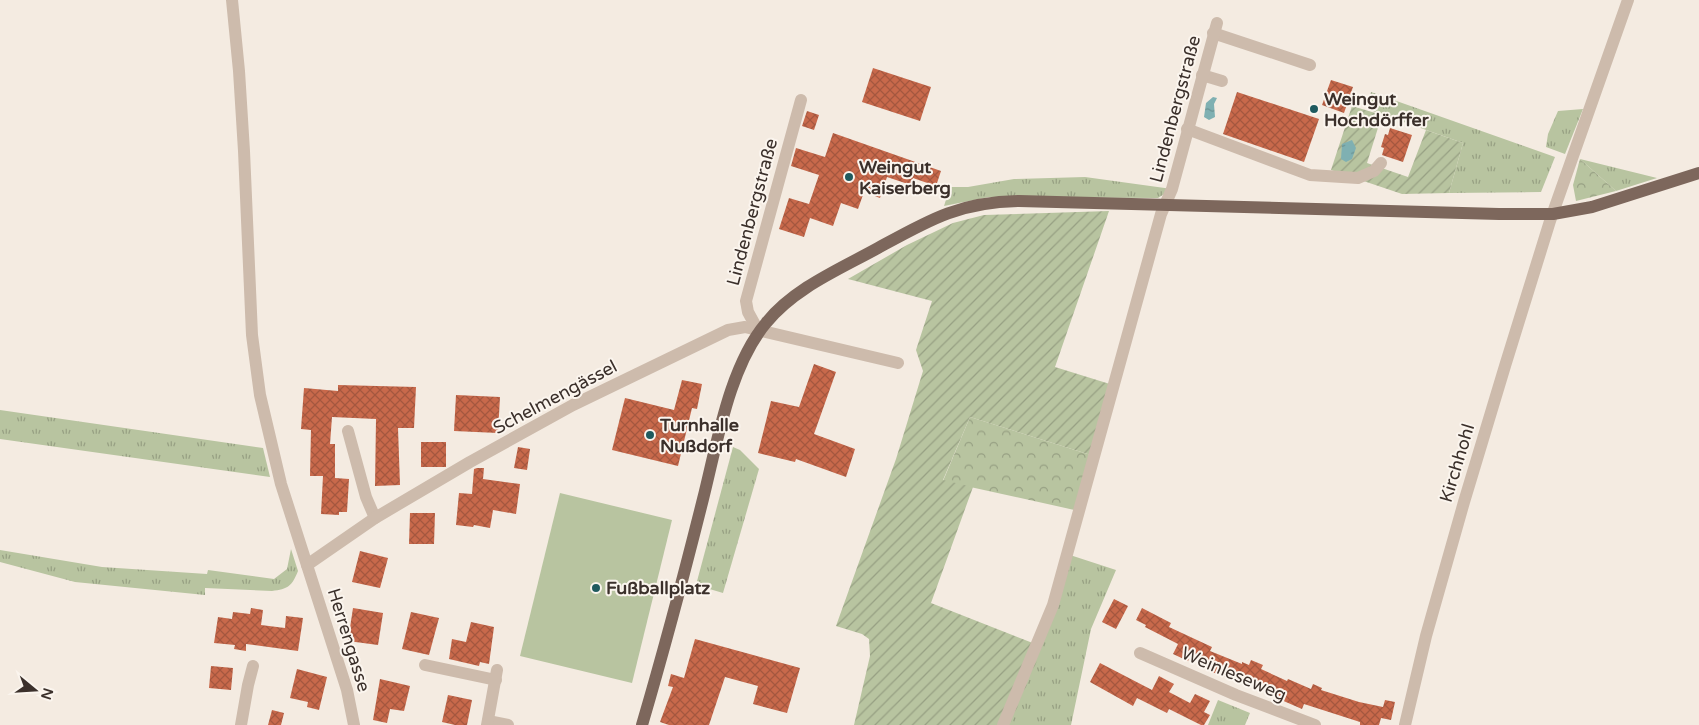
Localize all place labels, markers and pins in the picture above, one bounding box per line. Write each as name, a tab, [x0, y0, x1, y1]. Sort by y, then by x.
place label: Weingut Hochdörffer	[1324, 88, 1430, 131]
marker: Weingut Hochdörffer	[1308, 103, 1320, 115]
place label: Weingut Kaiserberg	[859, 156, 951, 199]
marker: Weingut Kaiserberg	[843, 171, 855, 183]
place label: Turnhalle Nußdorf	[659, 414, 739, 457]
marker: Turnhalle Nußdorf	[644, 429, 656, 441]
place label: Fußballplatz	[606, 577, 710, 599]
marker: Fußballplatz	[590, 582, 602, 594]

